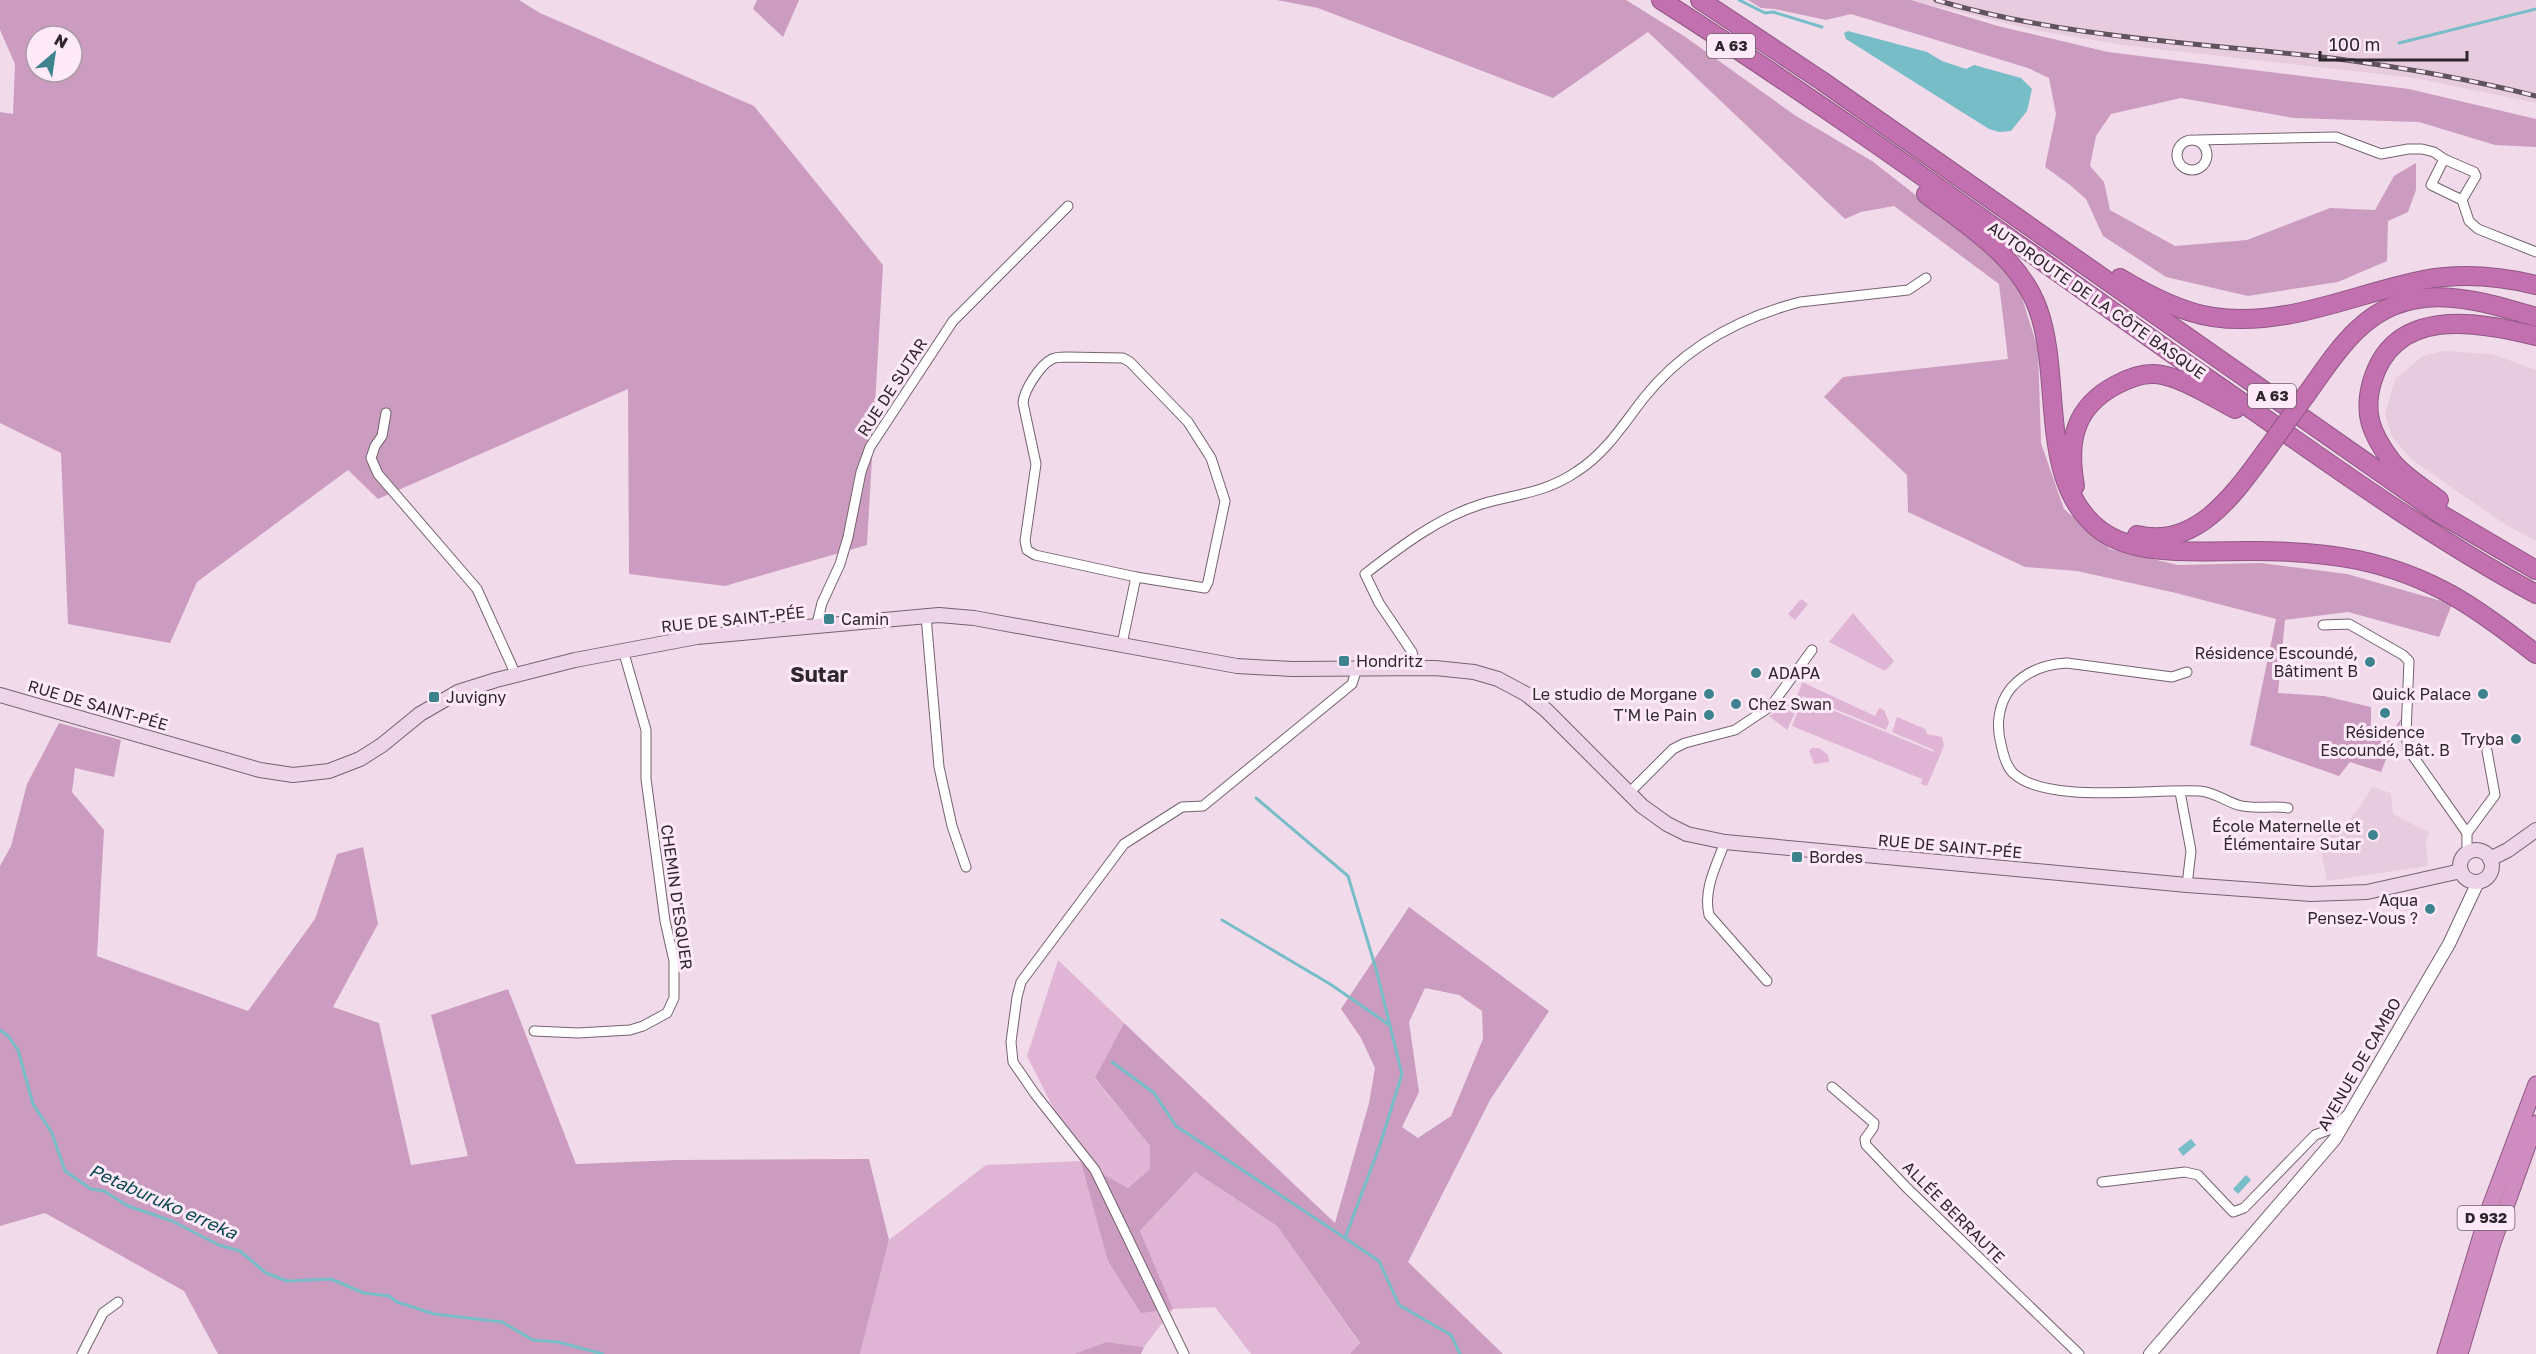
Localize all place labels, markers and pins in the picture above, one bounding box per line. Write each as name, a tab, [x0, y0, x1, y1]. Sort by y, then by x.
place label: Camin	[841, 609, 889, 629]
marker: Camin	[822, 612, 836, 626]
place label: Résidence Escoundé, Bâtiment B	[2195, 643, 2358, 681]
place label: Hondritz	[1356, 651, 1423, 671]
marker: Hondritz	[1337, 654, 1351, 668]
marker: Résidence Escoundé, Bâtiment B	[2363, 655, 2377, 669]
place label: ADAPA	[1768, 663, 1821, 683]
marker: ADAPA	[1749, 666, 1763, 680]
place label: Le studio de Morgane	[1532, 684, 1697, 704]
place label: Quick Palace	[2372, 684, 2471, 704]
place label: Juvigny	[446, 687, 506, 707]
marker: Le studio de Morgane	[1702, 687, 1716, 701]
marker: Quick Palace	[2476, 687, 2490, 701]
marker: Juvigny	[427, 690, 441, 704]
place label: Chez Swan	[1748, 694, 1832, 714]
marker: Chez Swan	[1729, 697, 1743, 711]
place label: T'M le Pain	[1614, 705, 1697, 725]
marker: Résidence Escoundé, Bât. B	[2378, 706, 2392, 720]
marker: T'M le Pain	[1702, 708, 1716, 722]
place label: Résidence Escoundé, Bât. B	[2320, 722, 2450, 760]
place label: Tryba	[2461, 729, 2504, 749]
marker: Tryba	[2509, 732, 2523, 746]
place label: École Maternelle et Élémentaire Sutar	[2212, 816, 2361, 854]
marker: École Maternelle et Élémentaire Sutar	[2366, 828, 2380, 842]
place label: Bordes	[1809, 847, 1863, 867]
marker: Bordes	[1790, 850, 1804, 864]
place label: Aqua Pensez-Vous ?	[2307, 890, 2418, 928]
marker: Aqua Pensez-Vous ?	[2423, 902, 2437, 916]

